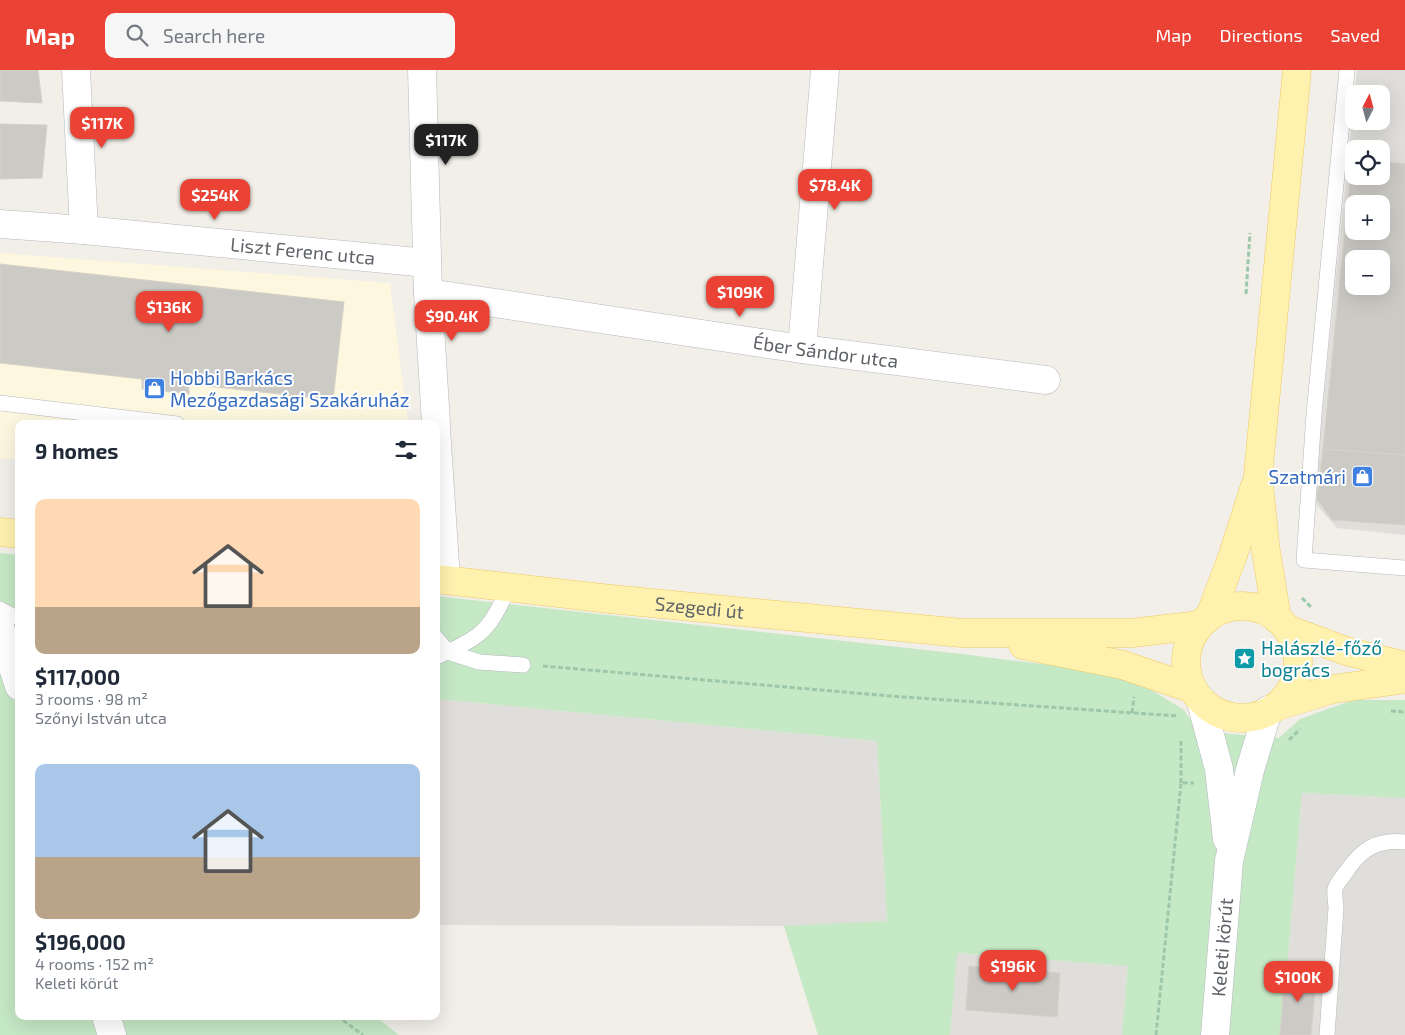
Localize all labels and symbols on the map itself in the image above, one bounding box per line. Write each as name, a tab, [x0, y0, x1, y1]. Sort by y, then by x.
north arrow	[1345, 85, 1390, 130]
pin: $117K	[67, 106, 137, 149]
pin: $117K	[411, 124, 481, 166]
pin: $78.4K	[794, 168, 876, 211]
pin: $254K	[180, 178, 250, 221]
street label: Liszt Ferenc utca	[229, 232, 376, 269]
pin: $109K	[705, 276, 775, 318]
pin: $136K	[134, 290, 204, 333]
pin: $90.4K	[411, 300, 493, 342]
street label: Éber Sándor utca	[752, 330, 900, 372]
place label: Hobbi Barkács Mezőgazdasági Szakáruház	[170, 366, 409, 411]
shop icon: Hobbi Barkács Mezőgazdasági Szakáruház	[142, 377, 166, 401]
place label: Szatmári	[1269, 465, 1346, 488]
shop icon: Szatmári	[1350, 465, 1374, 489]
street label: Szegedi út	[654, 591, 745, 623]
place label: Halászlé-főző bogrács	[1261, 636, 1382, 681]
place icon: Halászlé-főző bogrács	[1233, 647, 1257, 671]
street label: Keleti körút	[1206, 897, 1237, 998]
pin: $196K	[978, 950, 1048, 992]
pin: $100K	[1263, 960, 1333, 1003]

